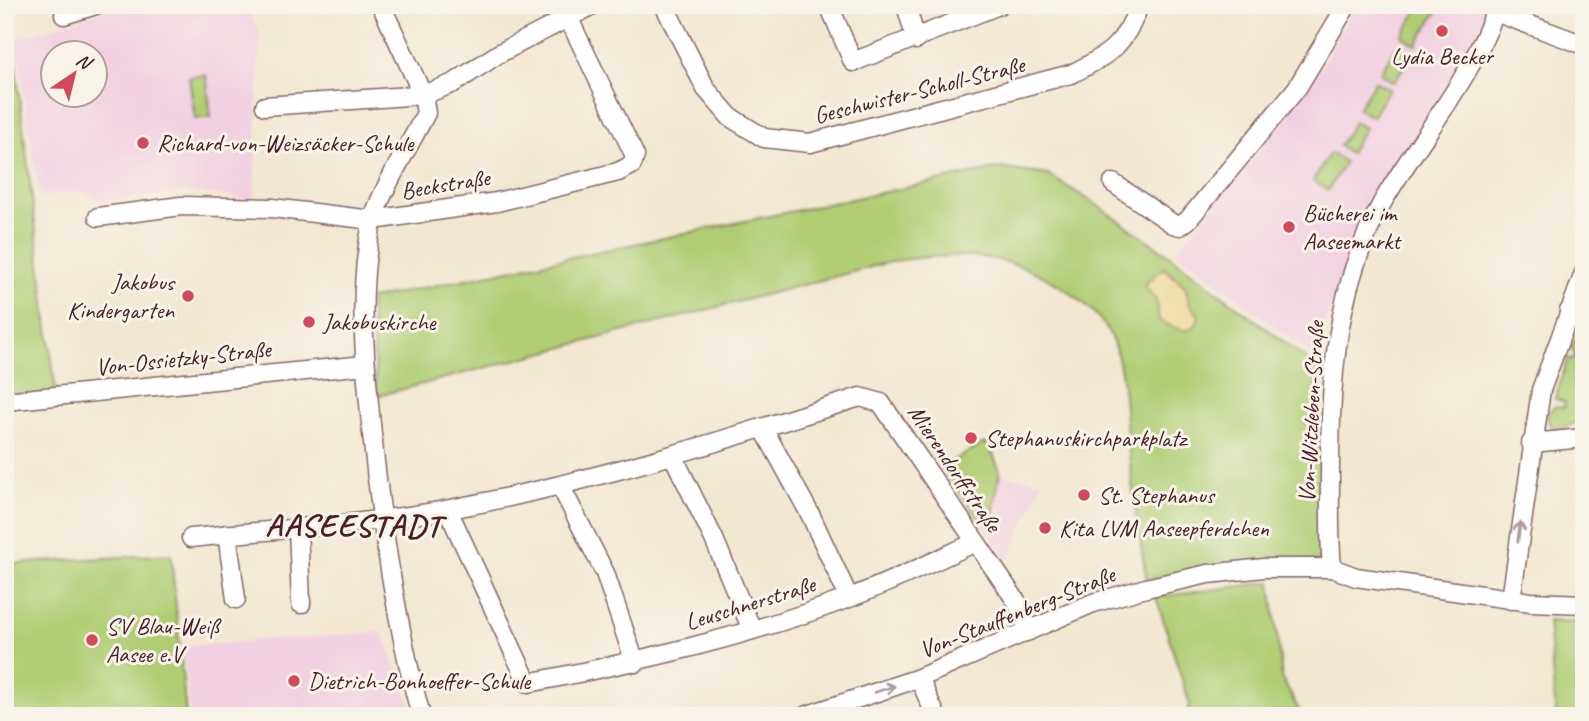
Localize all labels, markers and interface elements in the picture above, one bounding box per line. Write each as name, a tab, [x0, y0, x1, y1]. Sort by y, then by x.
marker: Lydia Becker	[1434, 23, 1450, 39]
north arrow	[38, 38, 108, 108]
place label: Lydia Becker	[1391, 41, 1495, 71]
text: N	[71, 48, 98, 76]
street label: Geschwister-Scholl-Straße	[811, 49, 1029, 131]
place label: Richard-von-Weizsäcker-Schule	[157, 128, 415, 158]
marker: Richard-von-Weizsäcker-Schule	[135, 135, 151, 151]
street label: Beckstraße	[399, 162, 494, 206]
place label: Bücherei im Aaseemarkt	[1303, 198, 1402, 256]
marker: Bücherei im Aaseemarkt	[1281, 219, 1297, 235]
place label: Jakobus Kindergarten	[67, 267, 176, 325]
marker: Jakobus Kindergarten	[180, 288, 196, 304]
place label: Jakobuskirche	[322, 307, 438, 337]
marker: Jakobuskirche	[301, 314, 317, 330]
street label: Von-Witzleben-Straße	[1291, 318, 1331, 503]
street label: Von-Ossietzky-Straße	[94, 334, 274, 382]
street label: Mierendorffstraße	[901, 399, 1010, 539]
place label: Stephanuskirchparkplatz	[985, 423, 1189, 453]
marker: Stephanuskirchparkplatz	[963, 430, 979, 446]
place label: St. Stephanus	[1098, 480, 1216, 510]
marker: St. Stephanus	[1076, 487, 1092, 503]
district label: AASEESTADT	[265, 505, 448, 546]
place label: Kita LVM Aaseepferdchen	[1059, 513, 1269, 543]
marker: Kita LVM Aaseepferdchen	[1037, 520, 1053, 536]
one-way arrow	[1513, 521, 1526, 544]
street label: Von-Stauffenberg-Straße	[915, 558, 1121, 665]
street label: Leuschnerstraße	[681, 568, 821, 637]
place label: SV Blau-Weiß Aasee e.V	[106, 611, 222, 669]
marker: SV Blau-Weiß Aasee e.V	[84, 632, 100, 648]
place label: Dietrich-Bonhoeffer-Schule	[308, 666, 532, 696]
marker: Dietrich-Bonhoeffer-Schule	[286, 673, 302, 689]
one-way arrow	[874, 682, 896, 695]

